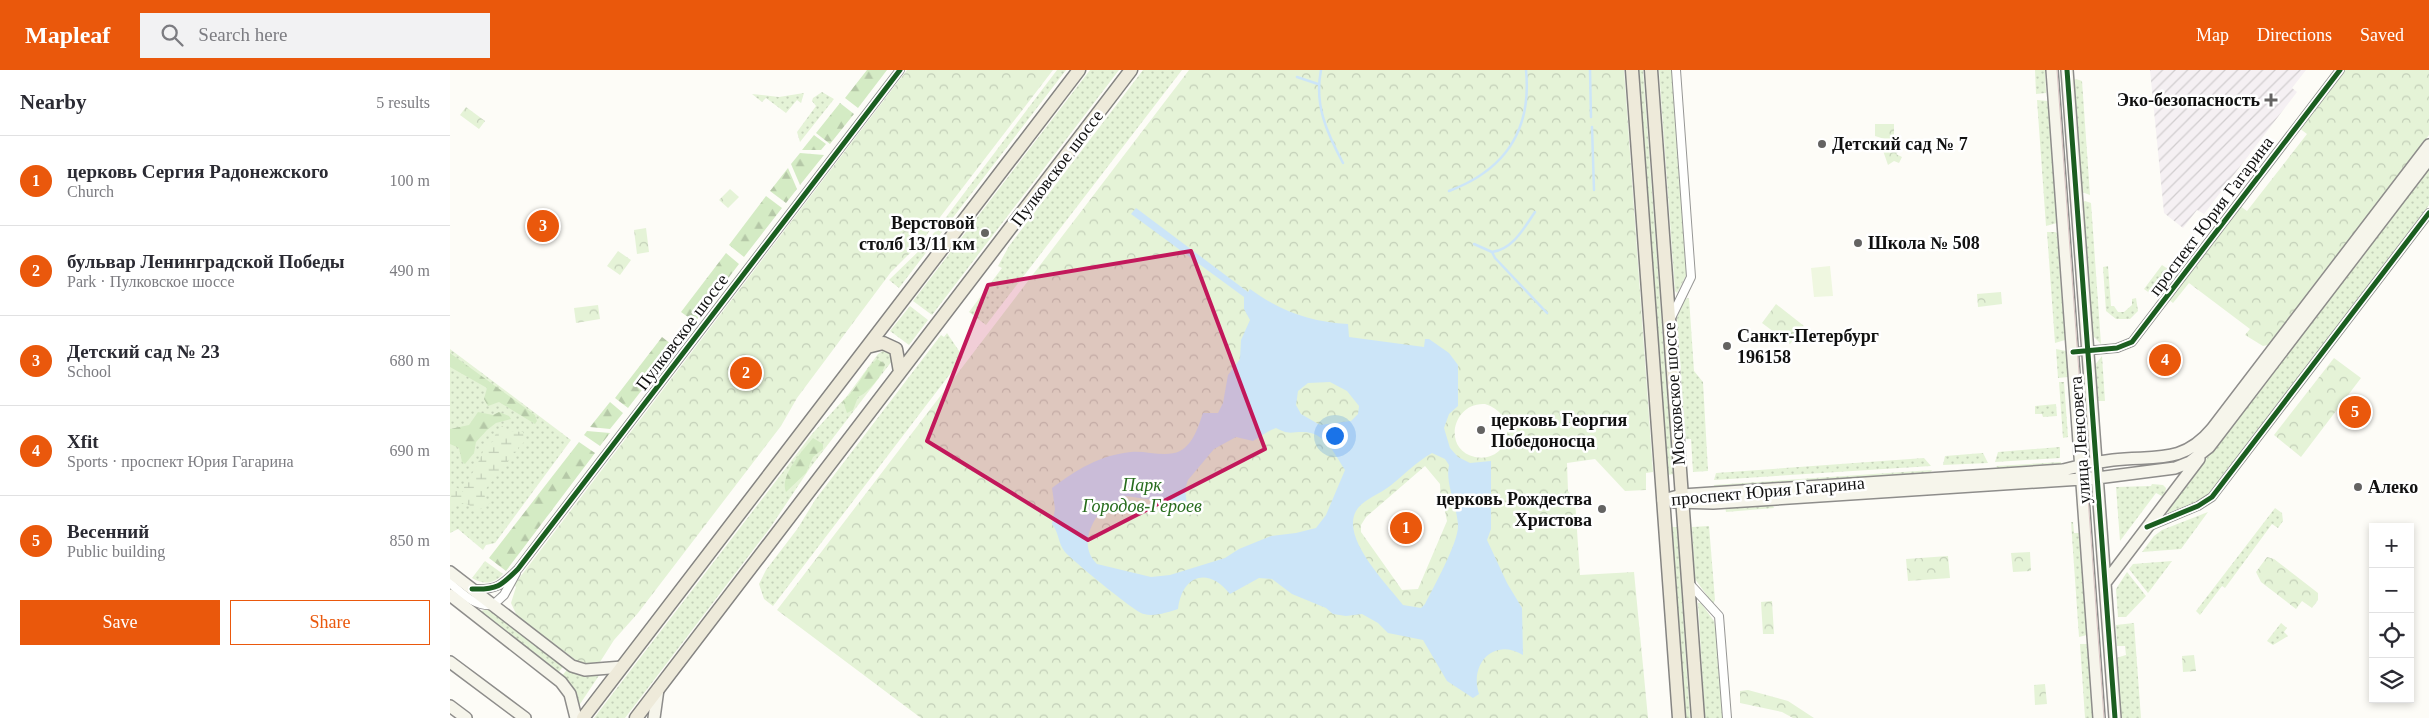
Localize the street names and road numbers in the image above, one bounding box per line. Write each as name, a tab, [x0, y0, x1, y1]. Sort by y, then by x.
street label: Пулковское шоссе	[1007, 106, 1107, 230]
street label: проспект Юрия Гагарина	[2145, 132, 2277, 300]
street label: Пулковское шоссе	[632, 270, 732, 394]
street label: Московское шоссе	[1659, 322, 1689, 466]
street label: улица Ленсовета	[2066, 375, 2094, 505]
street label: проспект Юрия Гагарина	[1670, 473, 1866, 509]

